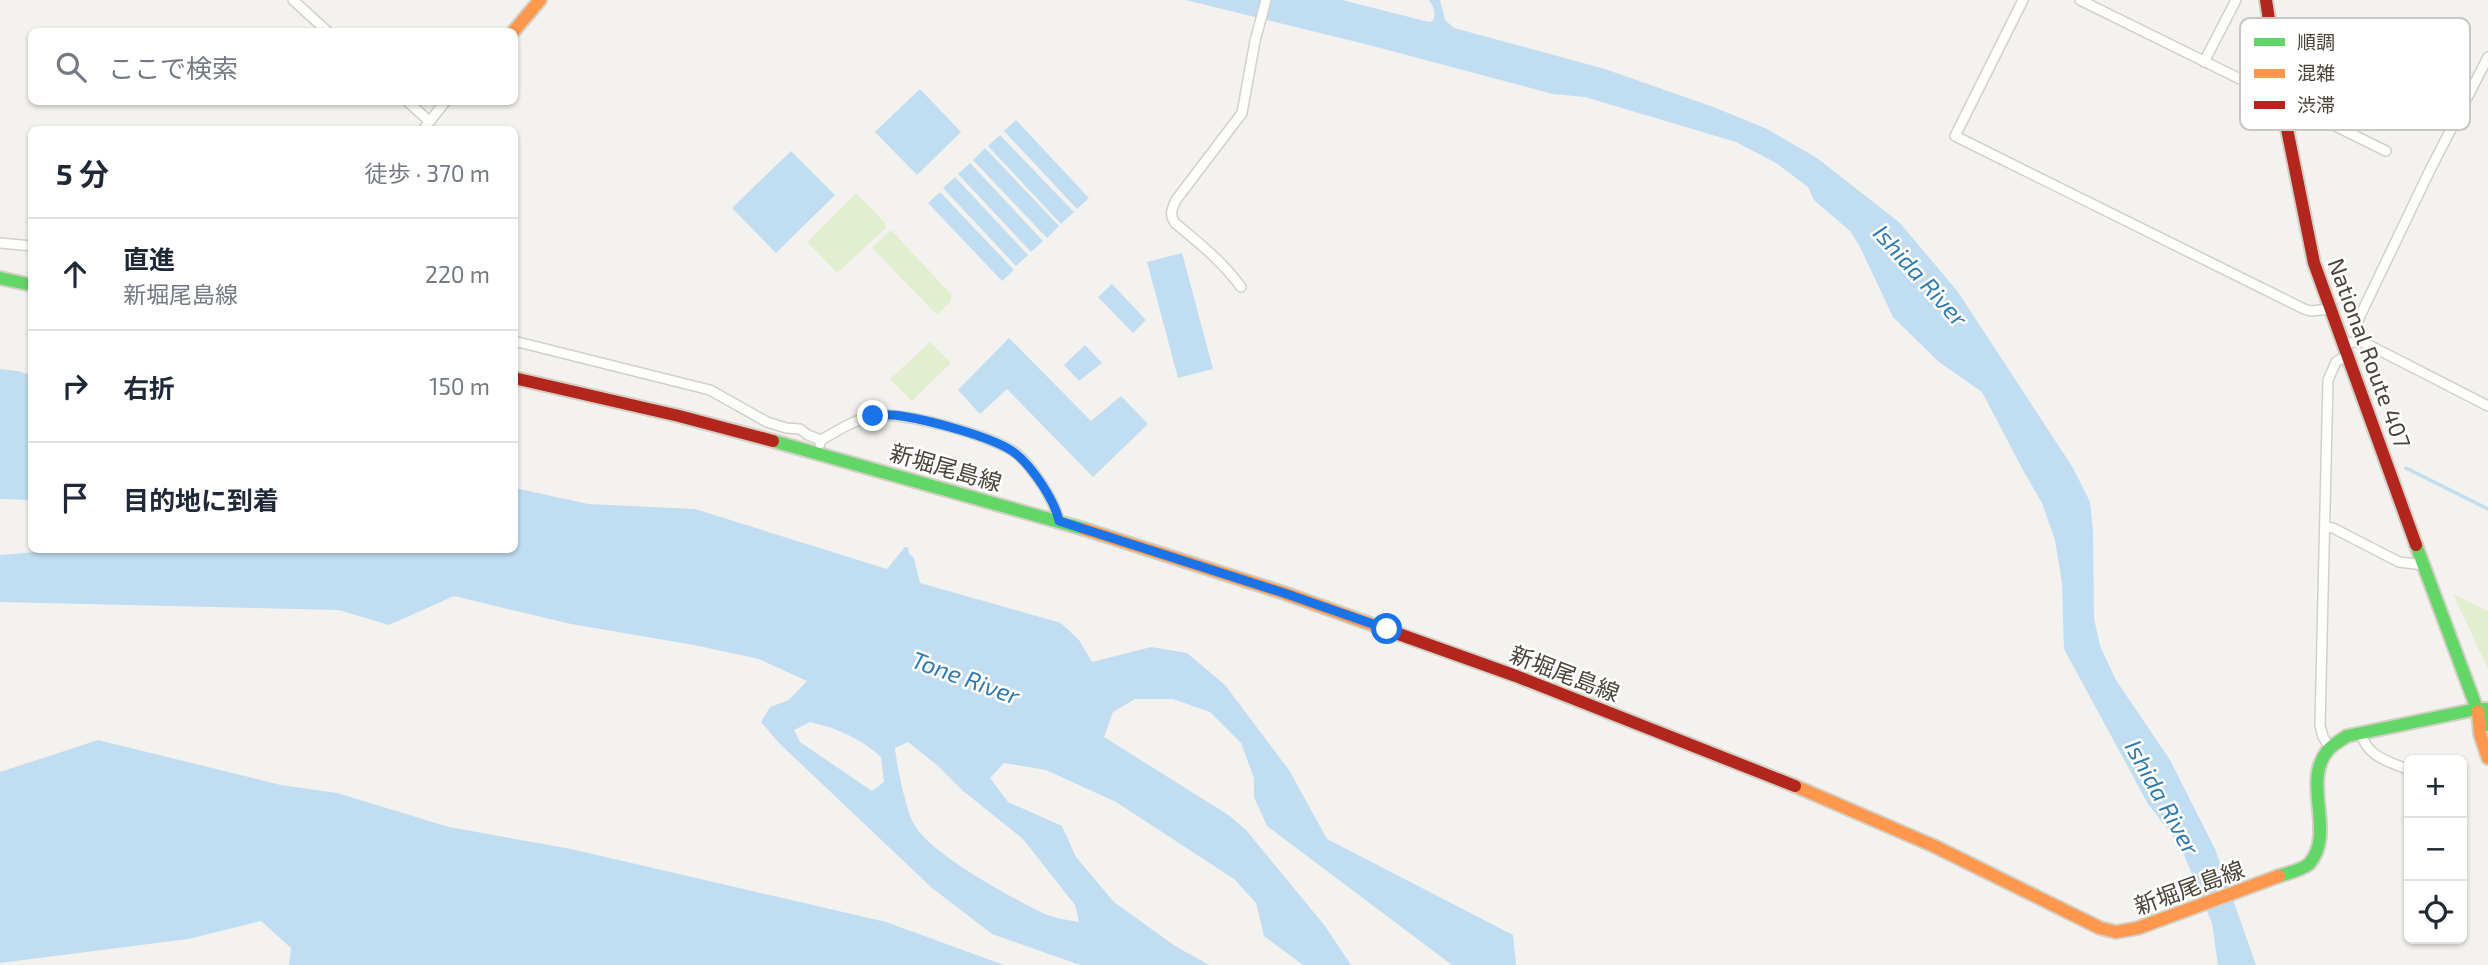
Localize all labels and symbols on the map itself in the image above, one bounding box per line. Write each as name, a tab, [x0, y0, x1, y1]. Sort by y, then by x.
legend	[2240, 18, 2470, 130]
text: 順調	[2297, 30, 2335, 53]
text: 混雑	[2297, 61, 2335, 84]
text: 渋滞	[2297, 93, 2335, 116]
water label: Ishida River	[1868, 218, 1975, 332]
street label: National Route 407	[2323, 254, 2417, 452]
route end	[857, 400, 888, 431]
street label: 新堀尾島線	[887, 438, 1005, 496]
route start	[1371, 613, 1402, 644]
street label: 新堀尾島線	[1506, 639, 1624, 707]
water label: Tone River	[908, 644, 1024, 710]
water label: Ishida River	[2120, 734, 2207, 860]
street label: 新堀尾島線	[2130, 854, 2248, 920]

